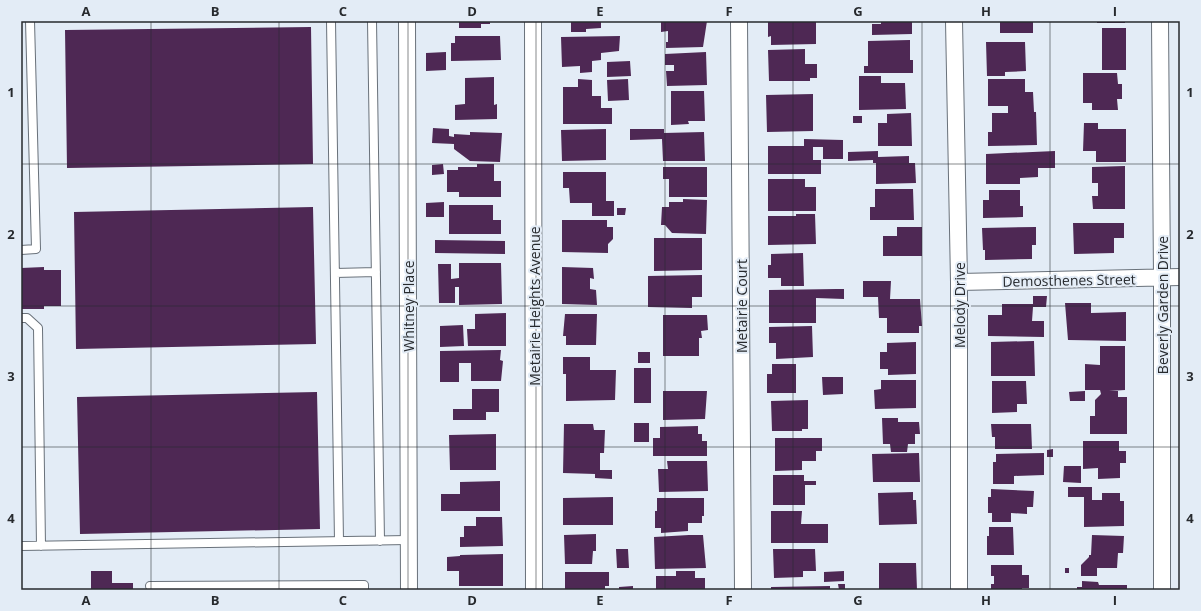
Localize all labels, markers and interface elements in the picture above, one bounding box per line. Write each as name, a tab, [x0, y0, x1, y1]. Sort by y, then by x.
text: A	[82, 2, 91, 20]
text: B	[211, 2, 220, 20]
text: C	[339, 2, 347, 20]
text: D	[467, 2, 477, 20]
text: E	[596, 2, 604, 20]
text: F	[725, 2, 733, 20]
text: G	[853, 2, 863, 20]
text: H	[981, 2, 991, 20]
text: I	[1113, 2, 1117, 20]
text: 1	[7, 83, 15, 101]
text: 1	[1186, 83, 1194, 101]
text: 2	[7, 225, 15, 243]
text: 2	[1186, 225, 1194, 243]
street label: Metairie Heights Avenue	[525, 226, 544, 386]
street label: Beverly Garden Drive	[1153, 236, 1172, 374]
street label: Metairie Court	[732, 259, 751, 353]
street label: Whitney Place	[399, 260, 418, 352]
street label: Melody Drive	[950, 262, 969, 348]
street label: Demosthenes Street	[1002, 269, 1136, 291]
text: 3	[7, 367, 15, 385]
text: 3	[1186, 367, 1194, 385]
text: 4	[7, 509, 15, 527]
text: 4	[1186, 509, 1194, 527]
text: A	[82, 591, 91, 609]
text: B	[211, 591, 220, 609]
text: C	[339, 591, 347, 609]
text: D	[467, 591, 477, 609]
text: E	[596, 591, 604, 609]
text: F	[725, 591, 733, 609]
text: G	[853, 591, 863, 609]
text: H	[981, 591, 991, 609]
text: I	[1113, 591, 1117, 609]

